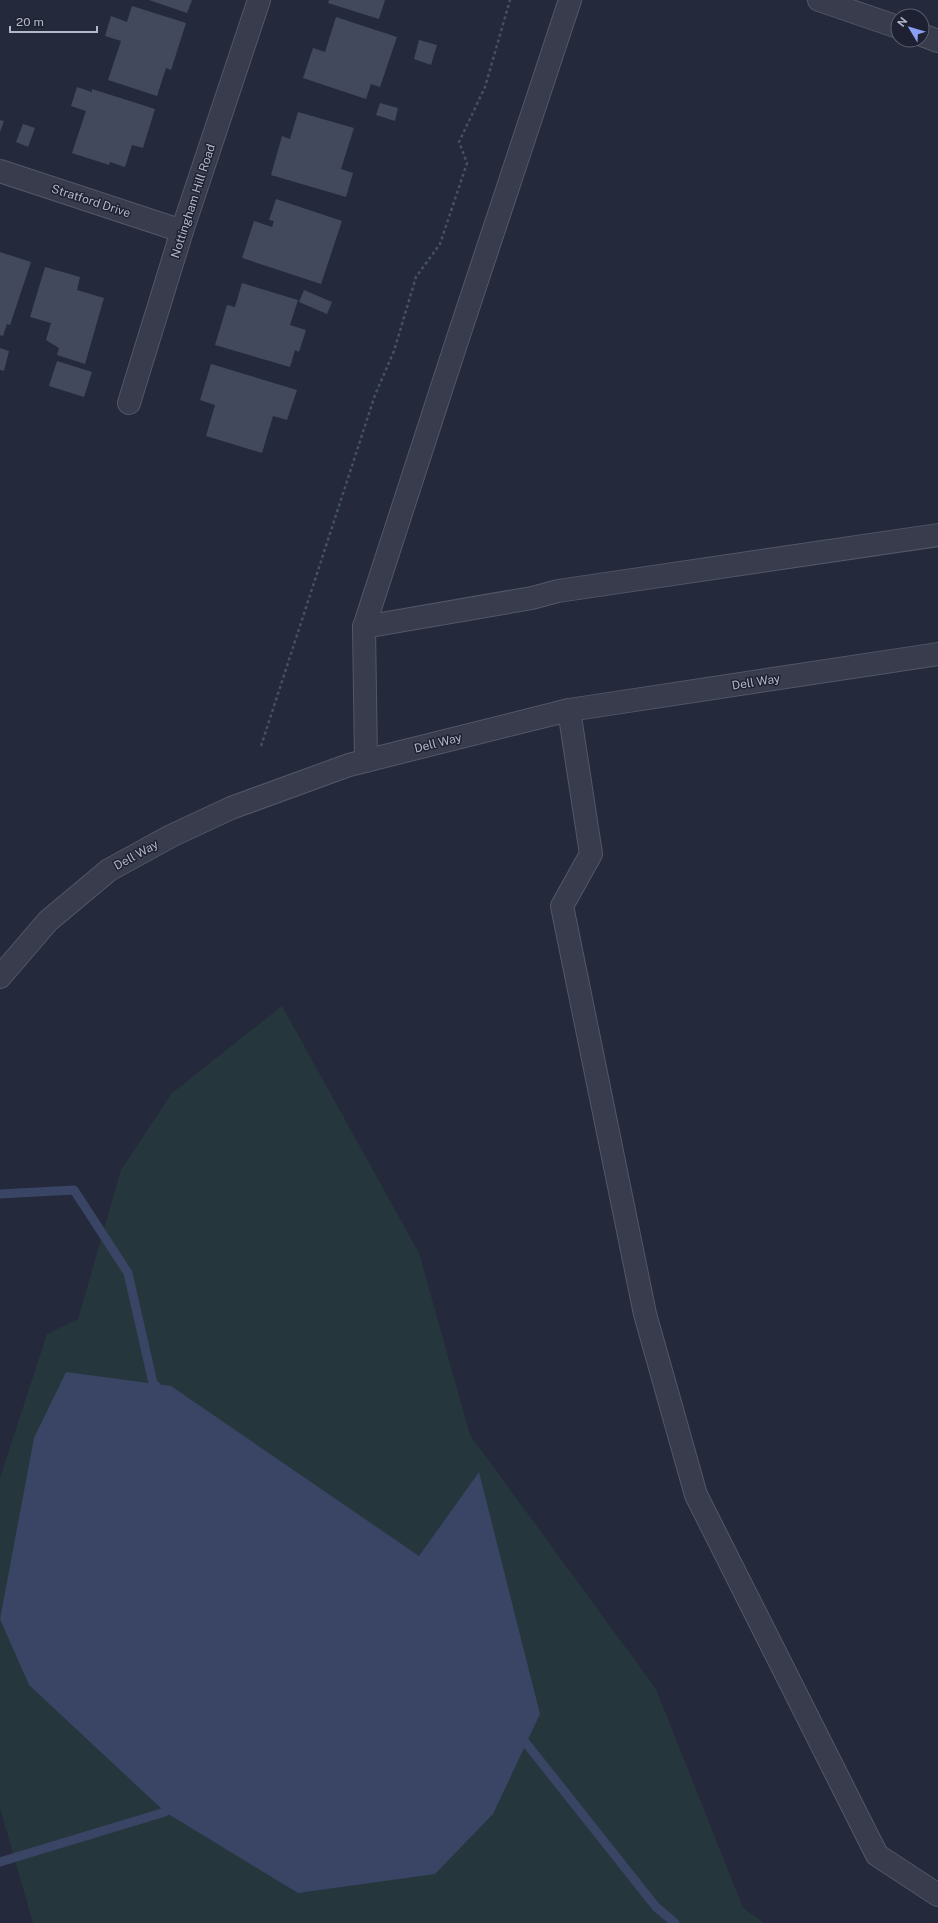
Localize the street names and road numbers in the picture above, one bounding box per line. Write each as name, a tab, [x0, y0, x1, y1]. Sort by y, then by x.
street label: Nottingham Hill Road	[168, 142, 218, 260]
street label: Stratford Drive	[50, 182, 133, 220]
street label: Dell Way	[731, 671, 782, 693]
street label: Dell Way	[413, 730, 464, 756]
street label: Dell Way	[111, 837, 161, 873]

